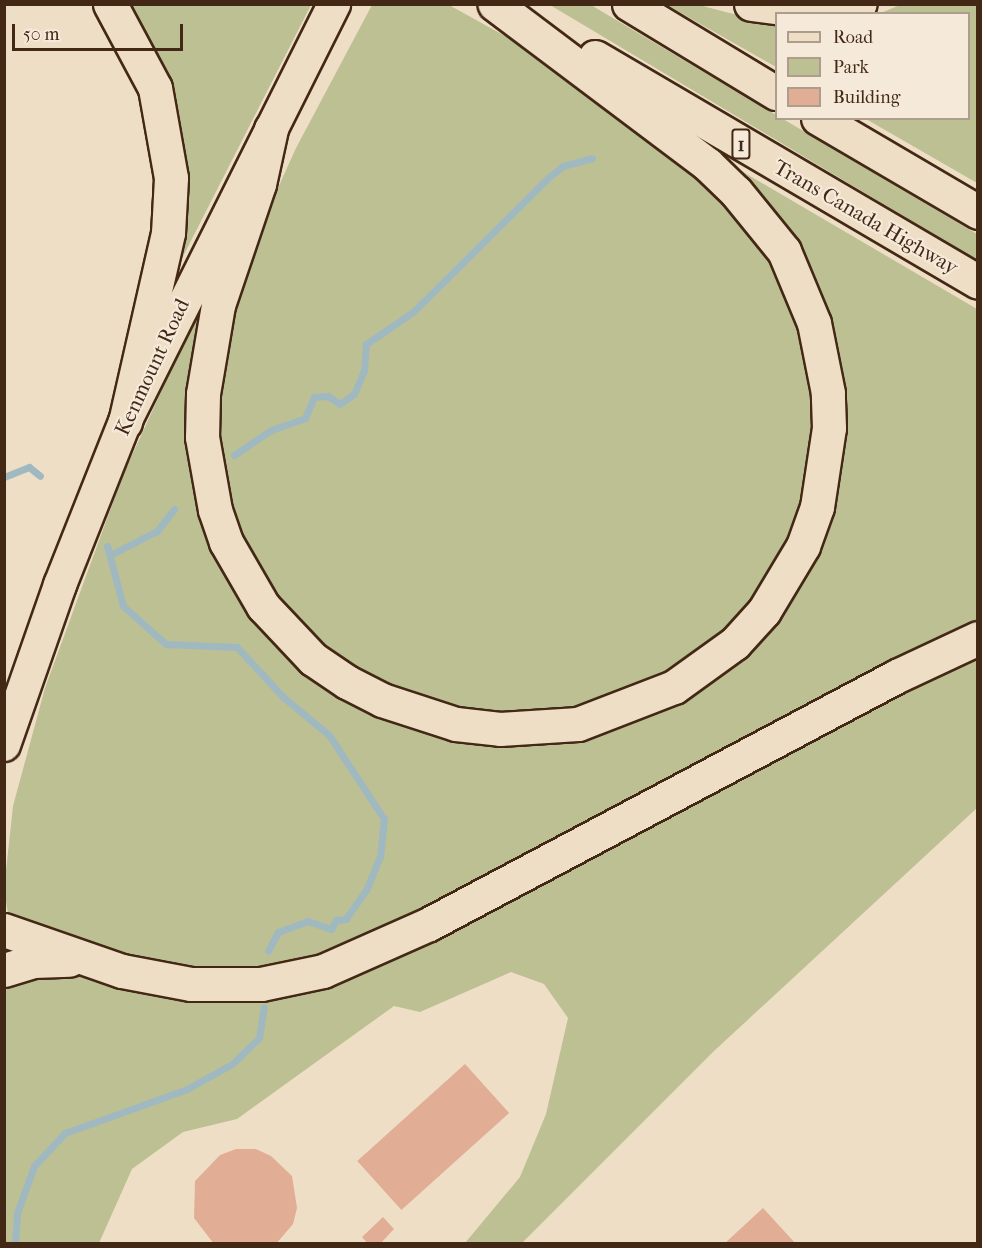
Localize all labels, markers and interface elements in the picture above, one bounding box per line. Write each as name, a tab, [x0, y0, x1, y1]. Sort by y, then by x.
scale bar	[15, 12, 186, 50]
legend	[775, 12, 970, 120]
text: 50 m	[23, 24, 59, 45]
text: Road	[833, 27, 873, 48]
text: Park	[833, 57, 869, 78]
text: Building	[833, 87, 900, 108]
road number: 1	[730, 127, 752, 161]
street label: Trans Canada Highway	[769, 154, 963, 280]
street label: Kenmount Road	[109, 295, 195, 439]

